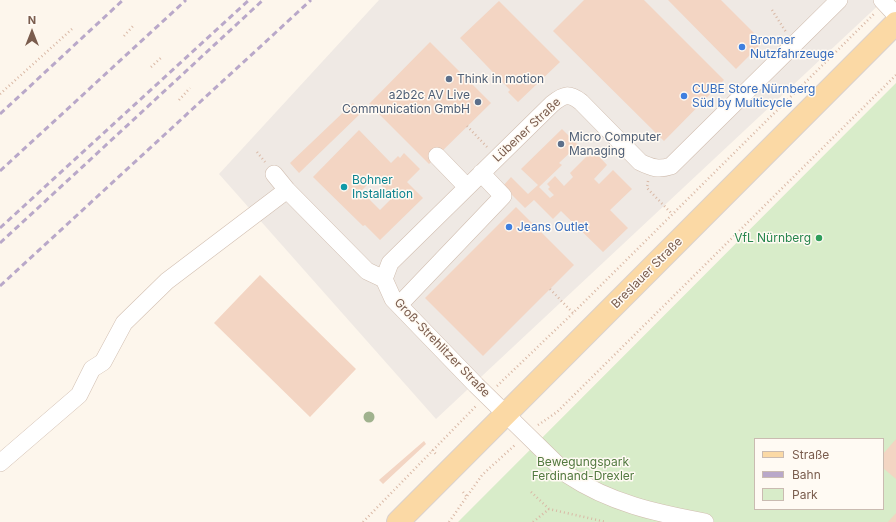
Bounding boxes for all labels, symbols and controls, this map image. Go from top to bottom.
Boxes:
north arrow [12,12,52,52]
text: N [28,13,36,27]
place label: Bronner Nutzfahrzeuge [750,33,834,61]
marker: Bronner Nutzfahrzeuge [737,42,747,52]
place label: Think in motion [457,72,544,86]
marker: Think in motion [444,74,454,84]
place label: CUBE Store Nürnberg Süd by Multicycle [692,82,815,110]
place label: a2b2c AV Live Communication GmbH [342,88,470,116]
marker: CUBE Store Nürnberg Süd by Multicycle [679,91,689,101]
street label: Lübener Straße [490,95,564,165]
marker: a2b2c AV Live Communication GmbH [473,97,483,107]
place label: Micro Computer Managing [569,130,661,158]
marker: Micro Computer Managing [556,139,566,149]
place label: Bohner Installation [352,173,413,201]
marker: Bohner Installation [339,182,349,192]
place label: Jeans Outlet [517,220,589,234]
marker: Jeans Outlet [504,222,514,232]
place label: VfL Nürnberg [734,231,811,245]
marker: VfL Nürnberg [814,233,824,243]
street label: Breslauer Straße [609,235,685,311]
street label: Groß-Strehlitzer Straße [391,296,493,400]
legend [754,438,884,510]
text: Straße [792,447,829,462]
park label: Bewegungspark Ferdinand-Drexler [532,455,634,483]
text: Bahn [792,467,821,482]
text: Park [792,487,818,502]

